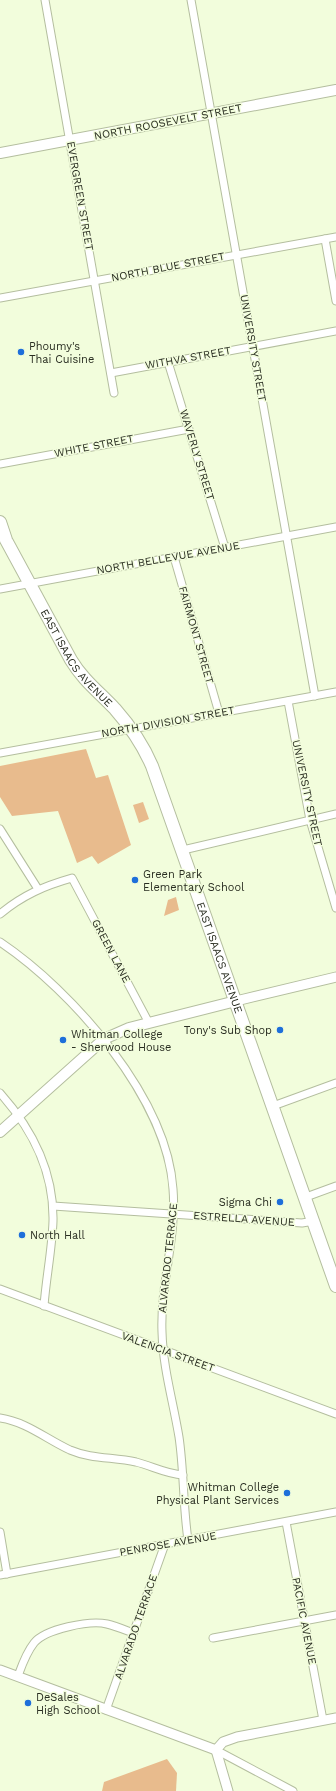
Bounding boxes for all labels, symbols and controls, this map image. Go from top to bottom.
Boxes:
street label: NORTH ROOSEVELT STREET [93,101,243,143]
street label: EVERGREEN STREET [64,140,96,252]
street label: NORTH BLUE STREET [110,250,226,284]
street label: UNIVERSITY STREET [237,293,269,403]
place label: Phoumy's Thai Cuisine [29,340,94,366]
street label: WITHVA STREET [144,344,232,372]
marker: Phoumy's Thai Cuisine [16,347,26,357]
street label: WAVERLY STREET [177,408,217,502]
street label: WHITE STREET [53,432,135,460]
street label: NORTH BELLEVUE AVENUE [95,539,241,577]
street label: FAIRMONT STREET [176,585,216,686]
street label: EAST ISAACS AVENUE [38,607,115,709]
street label: NORTH DIVISION STREET [100,704,236,740]
street label: UNIVERSITY STREET [289,739,325,848]
place label: Green Park Elementary School [143,868,245,894]
marker: Green Park Elementary School [130,875,140,885]
street label: EAST ISAACS AVENUE [194,900,245,1015]
street label: GREEN LANE [89,917,133,985]
place label: Tony's Sub Shop [184,1024,272,1037]
marker: Tony's Sub Shop [275,1025,285,1035]
place label: Whitman College - Sherwood House [71,1028,171,1054]
marker: Whitman College - Sherwood House [58,1035,68,1045]
place label: Sigma Chi [219,1196,272,1209]
marker: Sigma Chi [275,1197,285,1207]
street label: ALVARADO TERRACE [156,1202,180,1314]
street label: ESTRELLA AVENUE [193,1209,295,1229]
place label: North Hall [30,1229,86,1242]
marker: North Hall [17,1230,27,1240]
street label: VALENCIA STREET [120,1329,217,1375]
place label: Whitman College Physical Plant Services [156,1481,279,1507]
marker: Whitman College Physical Plant Services [282,1488,292,1498]
street label: PENROSE AVENUE [118,1529,218,1559]
street label: ALVARADO TERRACE [112,1573,160,1681]
street label: PACIFIC AVENUE [289,1576,319,1666]
place label: DeSales High School [36,1691,101,1717]
marker: DeSales High School [23,1698,33,1708]

